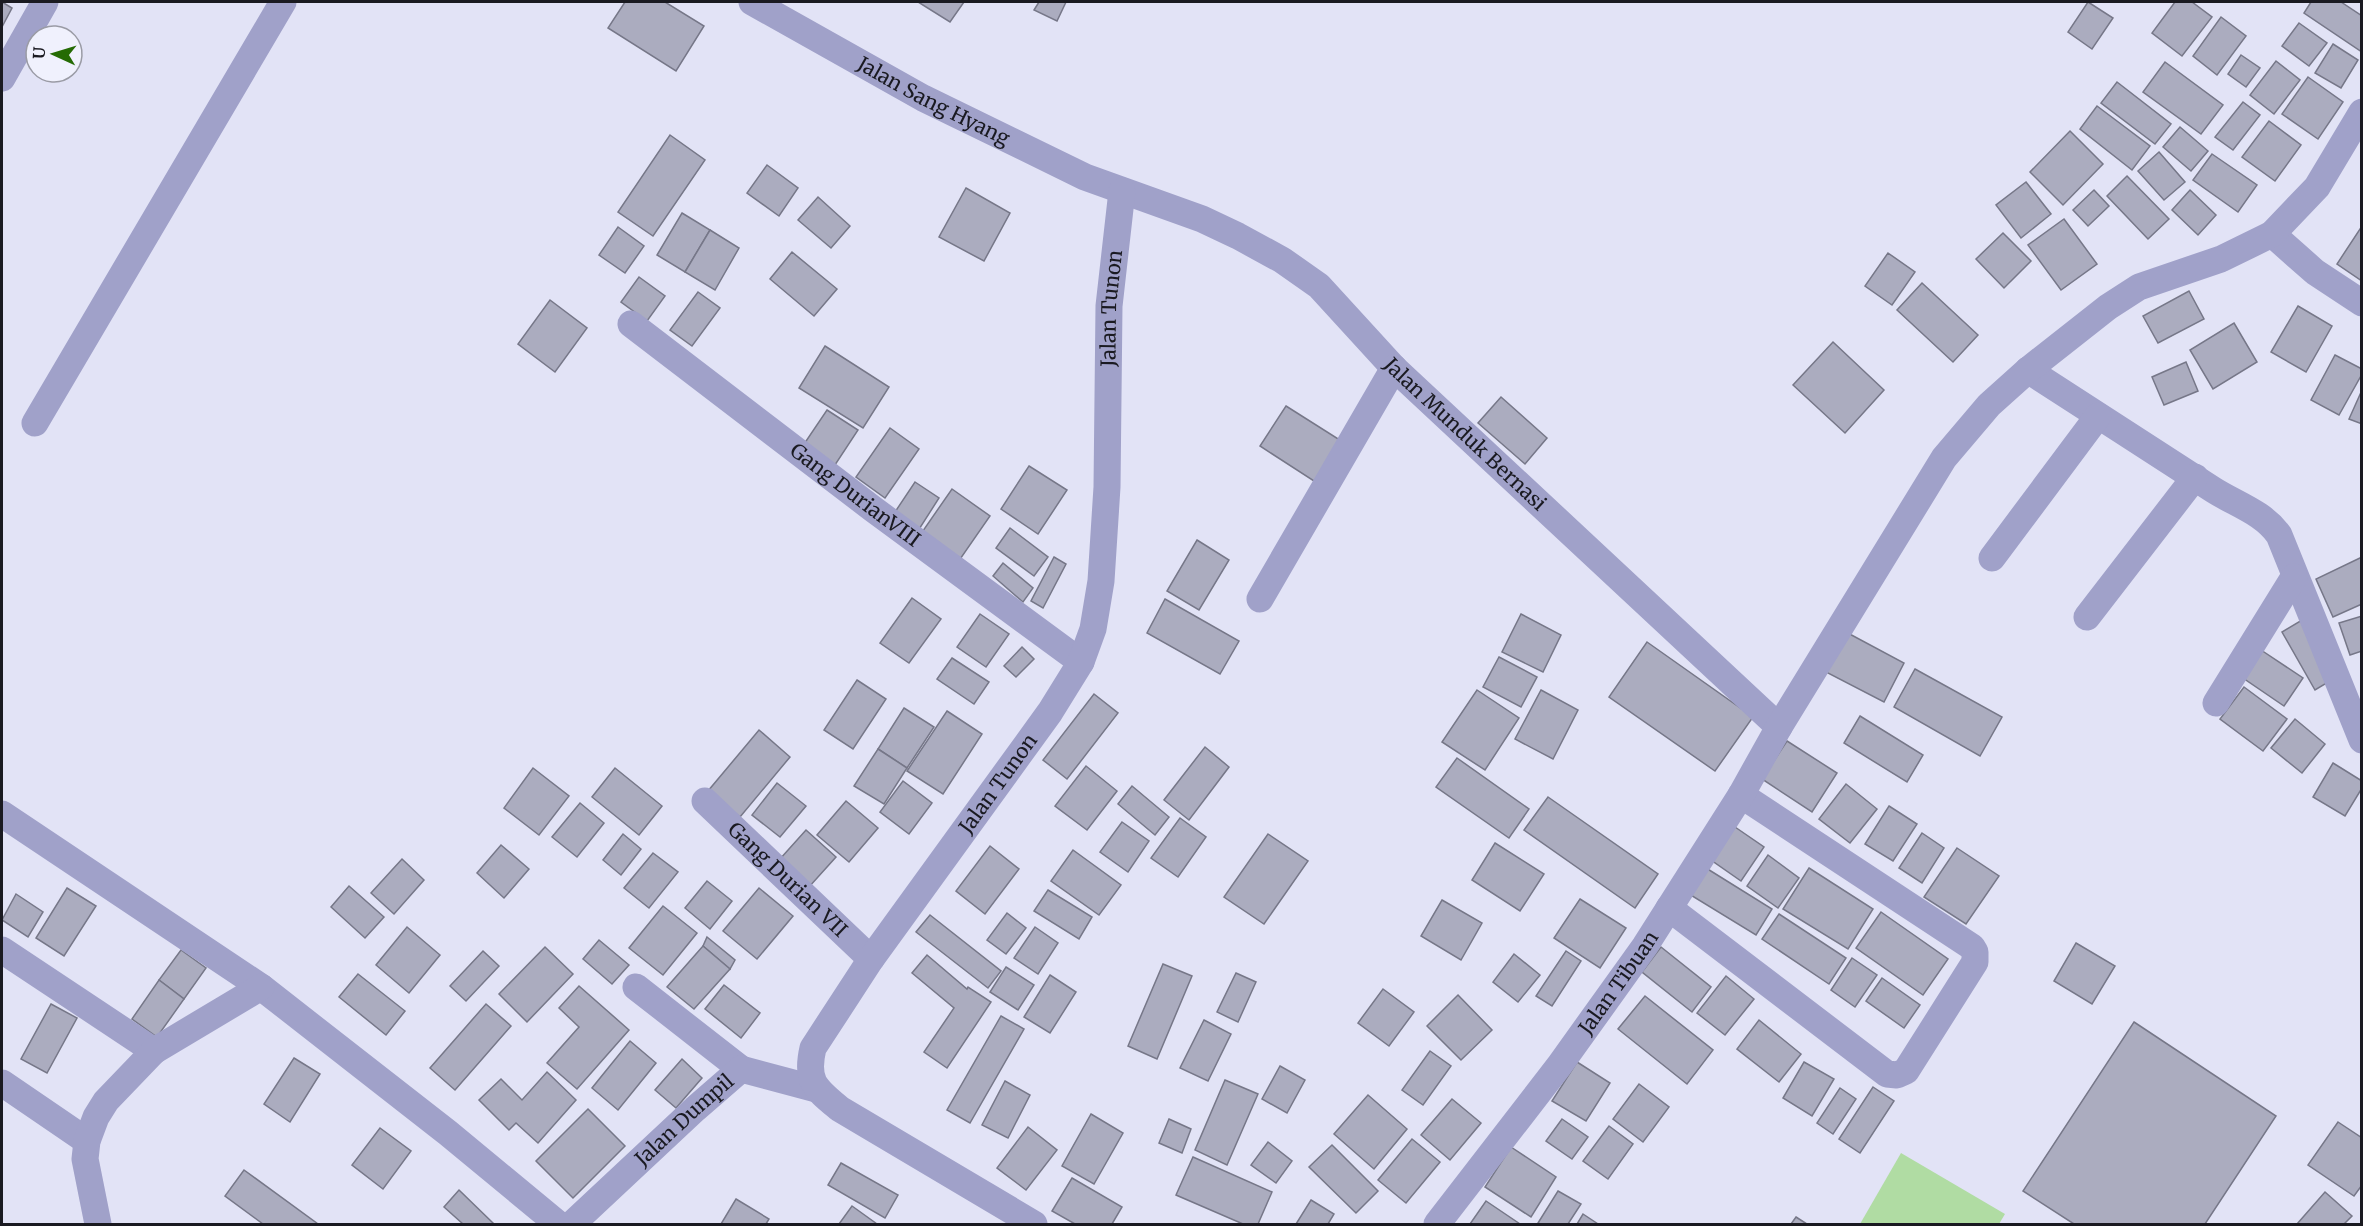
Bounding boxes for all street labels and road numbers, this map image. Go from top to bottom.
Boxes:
street label: Jalan Sang Hyang [852,50,1014,150]
street label: Jalan Tunon [1095,249,1127,368]
street label: Jalan Munduk Bernasi [1378,351,1552,516]
street label: Gang DurianVIII [785,437,926,552]
street label: Jalan Tunon [953,729,1042,839]
street label: Gang Durian VII [723,817,853,942]
street label: Jalan Tibuan [1572,926,1663,1040]
street label: Jalan Dumpil [629,1068,738,1172]

